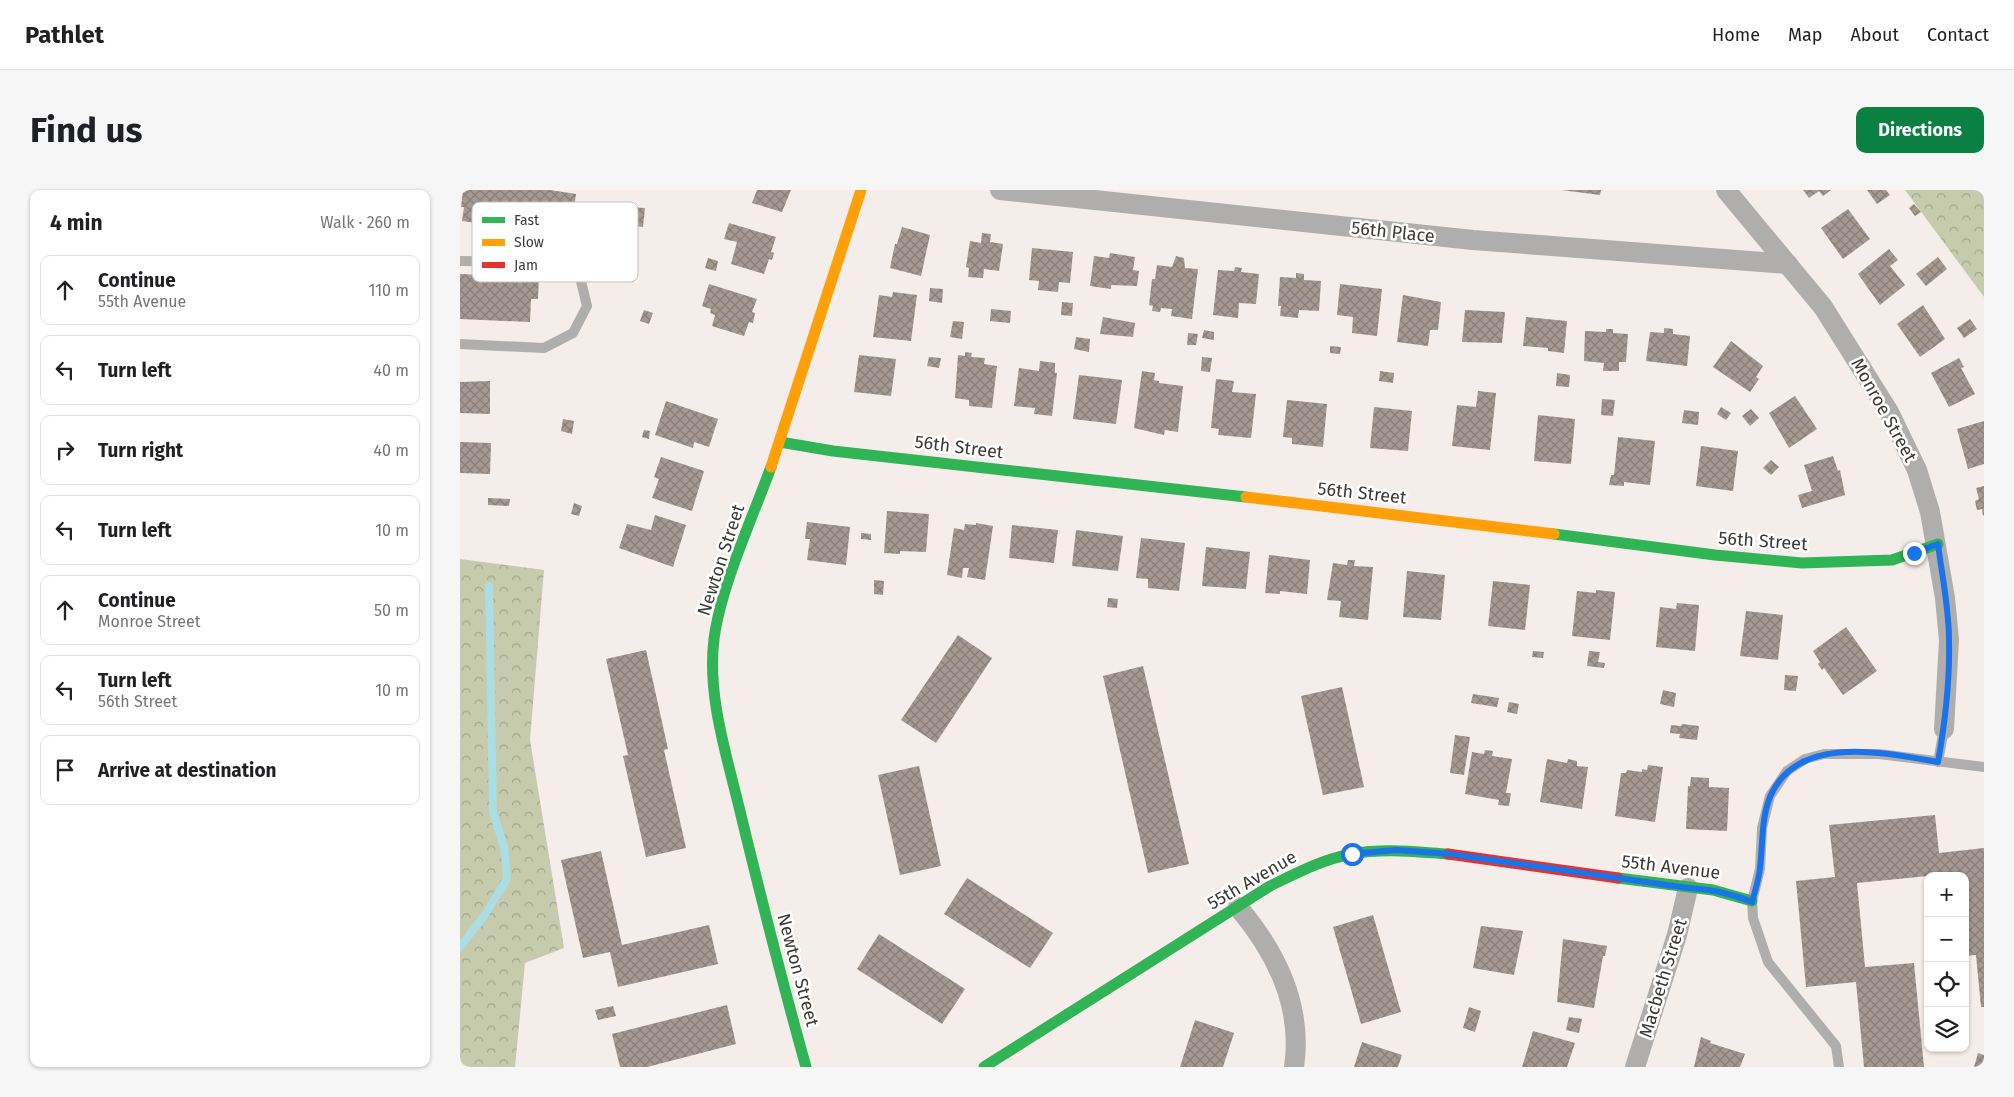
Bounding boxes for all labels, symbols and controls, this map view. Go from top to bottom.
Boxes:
text: Pathlet [25,21,104,49]
text: Home [1712,24,1760,46]
text: Map [1788,24,1822,46]
text: About [1850,24,1899,46]
text: Contact [1927,24,1989,46]
button: Directions [1856,107,1984,153]
text: Find us [30,109,142,151]
legend [472,202,638,282]
text: 4 min [50,210,103,236]
text: Fast [514,212,540,229]
text: Walk · 260 m [320,213,410,232]
street label: 56th Place [1350,217,1436,247]
text: Slow [514,234,544,251]
text: Jam [514,257,538,274]
text: Continue [98,269,176,292]
icon: ahead [51,276,79,304]
text: 110 m [368,281,409,300]
text: 55th Avenue [98,292,186,311]
street label: Monroe Street [1846,354,1922,466]
icon: left [51,356,79,384]
text: Turn left [98,359,172,382]
text: 40 m [374,361,409,380]
street label: 56th Street [913,431,1005,463]
icon: right [51,436,79,464]
text: Turn right [98,439,183,462]
text: 40 m [374,441,409,460]
street label: 56th Street [1316,477,1408,509]
street label: Newton Street [693,501,750,619]
icon: left [51,516,79,544]
text: Turn left [98,519,172,542]
text: 10 m [375,521,409,540]
street label: 56th Street [1718,527,1809,555]
route end [1903,542,1926,565]
text: Continue [98,589,176,612]
icon: ahead [51,596,79,624]
text: 50 m [374,601,409,620]
text: Monroe Street [98,612,201,631]
text: Turn left [98,669,172,692]
icon: left [51,676,79,704]
text: 10 m [375,681,409,700]
text: 56th Street [98,692,177,711]
icon: arrive [51,756,79,784]
text: Arrive at destination [98,759,277,782]
route start [1341,843,1364,866]
street label: 55th Avenue [1203,846,1301,914]
street label: 55th Avenue [1620,850,1722,884]
map controls [1924,872,1969,1052]
button: + [1924,872,1969,917]
street label: Newton Street [772,911,824,1029]
street label: Macbeth Street [1634,915,1692,1040]
button: − [1924,917,1969,962]
button: locate [1924,962,1969,1007]
button: layers [1924,1007,1969,1052]

